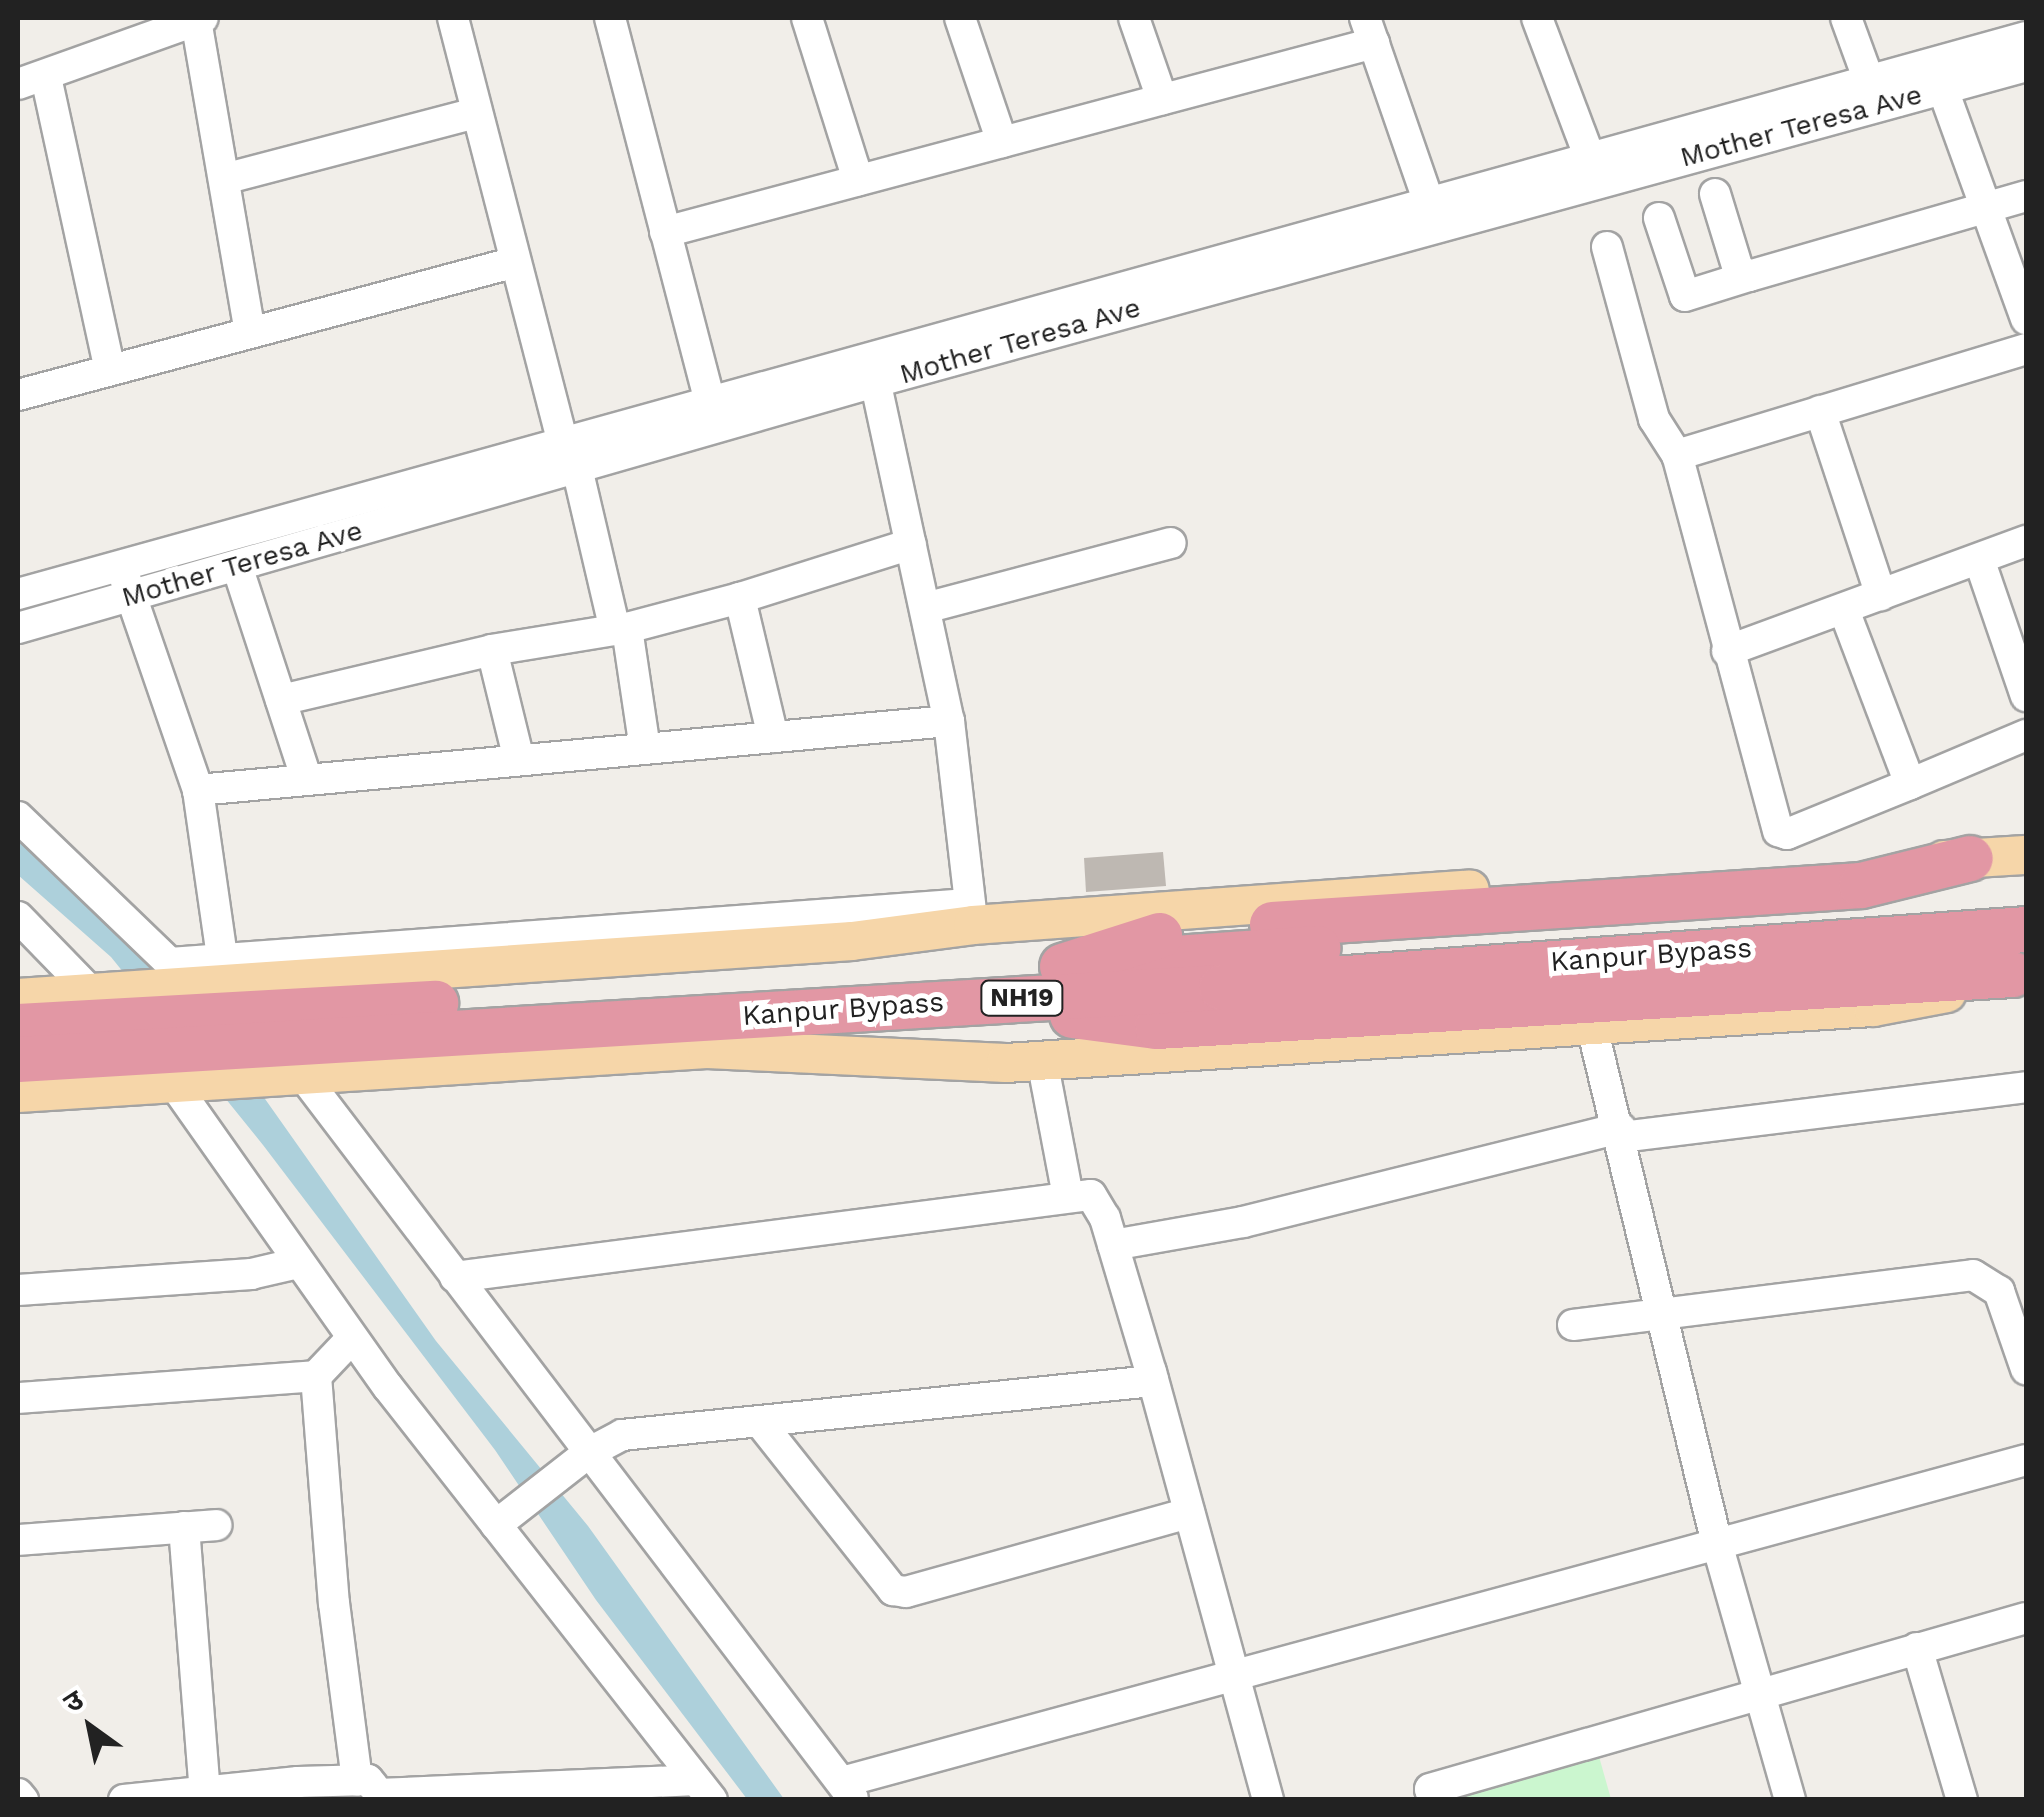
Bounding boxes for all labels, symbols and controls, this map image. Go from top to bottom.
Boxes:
street label: Mother Teresa Ave [1675,77,1927,175]
street label: Mother Teresa Ave [894,290,1146,392]
street label: Mother Teresa Ave [116,513,368,615]
street label: Kanpur Bypass [1549,931,1753,979]
road number: NH19 [980,978,1064,1018]
street label: Kanpur Bypass [741,985,945,1033]
north arrow [40,1677,140,1777]
text: उ [58,1683,89,1720]

